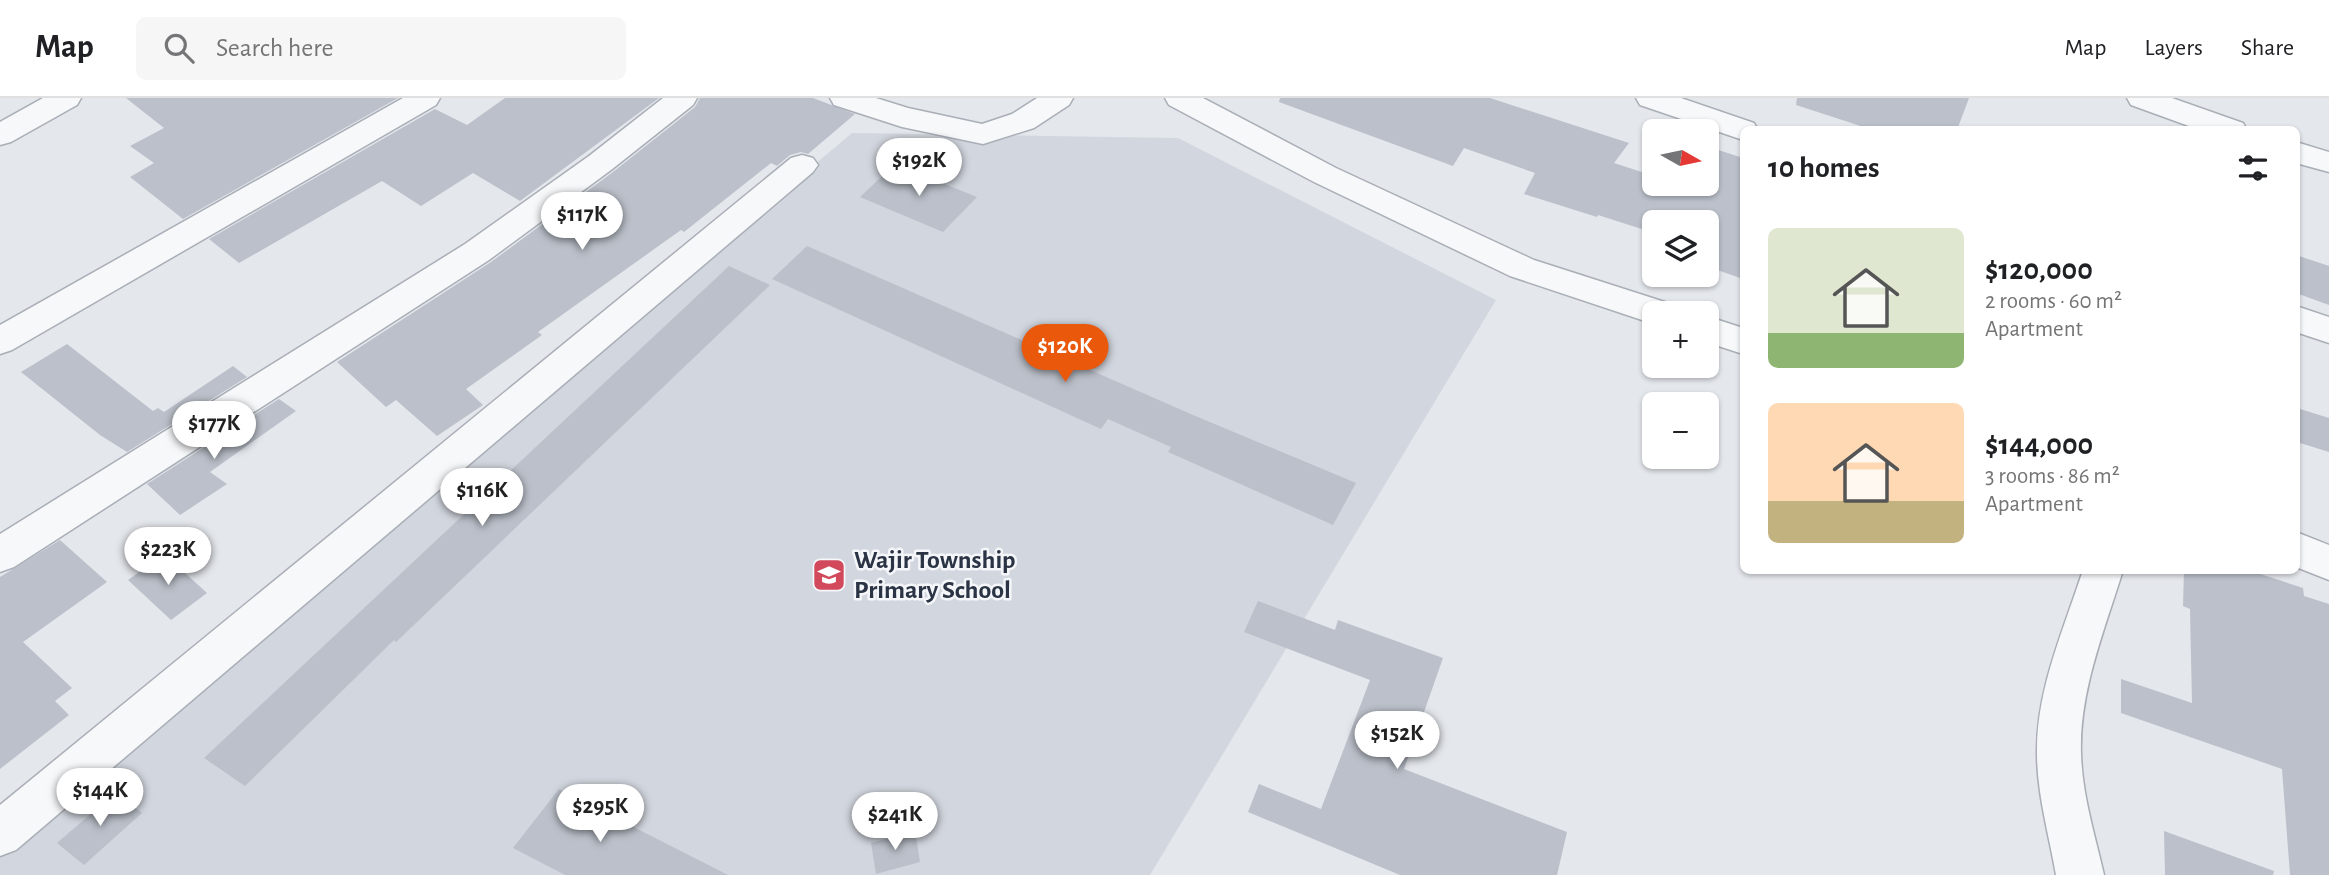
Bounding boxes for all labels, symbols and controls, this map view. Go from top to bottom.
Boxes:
search box [136,17,626,80]
icon: search [160,29,198,67]
text: Map [35,31,94,64]
text: Search here [216,35,334,61]
text: Map [2064,36,2106,60]
text: Layers [2144,36,2203,60]
text: Share [2241,36,2294,60]
north arrow [1642,119,1718,196]
map controls [1642,119,1719,469]
pin: $192K [870,139,968,198]
text: $192K [892,149,946,172]
icon: filters [2234,149,2272,187]
text: 10 homes [1768,153,1879,183]
pin: $117K [533,192,631,252]
text: $117K [557,203,607,226]
button: layers [1642,210,1719,287]
text: $120,000 [1985,255,2093,285]
icon: home [1824,256,1908,340]
text: 2 rooms · 60 m² [1985,290,2122,313]
button: + [1642,301,1719,378]
text: Apartment [1985,318,2083,341]
pin: $120K [1016,324,1114,384]
text: $120K [1038,335,1092,358]
button: − [1642,392,1719,469]
pin: $177K [165,402,263,461]
text: $177K [188,412,240,435]
text: $144,000 [1985,430,2093,460]
icon: home [1824,431,1908,515]
text: 3 rooms · 86 m² [1985,465,2120,488]
pin: $116K [433,468,531,528]
text: $116K [456,479,508,502]
text: Apartment [1985,493,2083,516]
pin: $223K [119,528,217,587]
text: $223K [140,538,196,561]
place label: Wajir Township Primary School [854,547,1016,603]
school or university icon: Wajir Township Primary School [810,556,848,594]
pin: $152K [1348,712,1446,771]
text: $152K [1371,722,1423,745]
pin: $144K [51,768,149,828]
text: $144K [72,779,128,802]
pin: $295K [551,784,649,844]
pin: $241K [846,792,944,852]
text: $295K [572,795,628,818]
text: $241K [868,803,922,826]

